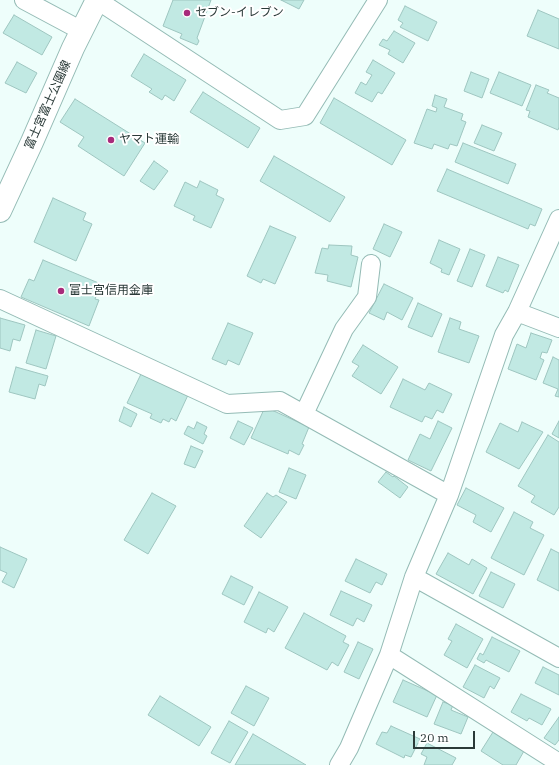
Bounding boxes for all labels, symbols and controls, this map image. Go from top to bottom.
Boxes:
place label: セブン-イレブン [195,6,284,20]
marker: セブン-イレブン [182,8,192,18]
street label: 富士宮富士公園線 [22,58,74,152]
place label: ヤマト運輸 [119,133,179,147]
marker: ヤマト運輸 [106,135,116,145]
place label: 富士宮信用金庫 [69,284,153,298]
marker: 富士宮信用金庫 [56,286,66,296]
scale bar [415,723,477,749]
text: 20 m [420,730,449,745]

